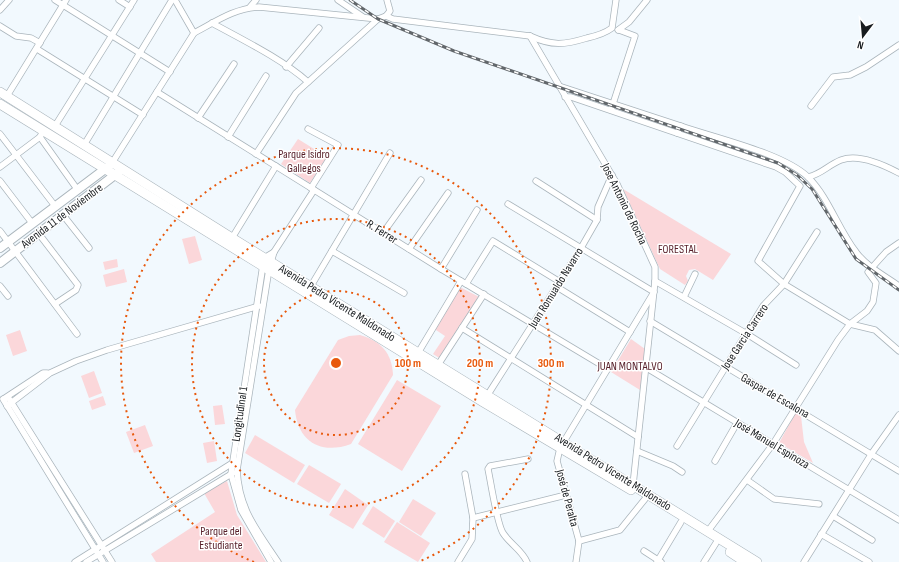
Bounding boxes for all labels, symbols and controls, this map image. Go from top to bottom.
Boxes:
north arrow [843,16,883,56]
text: N [856,38,865,52]
park label: Parque Isidro Gallegos [278,147,330,176]
street label: Jose Antonio de Rocha [597,160,650,247]
street label: Avenida 11 de Noviembre [17,180,106,252]
street label: R. Ferrer [364,217,401,248]
park label: FORESTAL [658,242,699,257]
street label: Juan Romualdo Navarro [525,245,587,332]
street label: Avenida Pedro Vicente Maldonado [275,260,398,345]
street label: Jose Garcia Carrero [718,301,772,374]
centre of rings [329,356,343,370]
text: 100 m [395,356,421,371]
text: 200 m [467,356,493,371]
text: 300 m [538,356,564,371]
park label: JUAN MONTALVO [596,359,663,374]
street label: Gaspar de Escalona [738,370,812,422]
street label: Longitudinal 1 [229,385,251,443]
street label: José Manuel Espinoza [731,415,813,472]
street label: Avenida Pedro Vicente Maldonado [551,429,674,514]
street label: José de Peralta [552,467,582,529]
park label: Parque del Estudiante [199,524,243,553]

